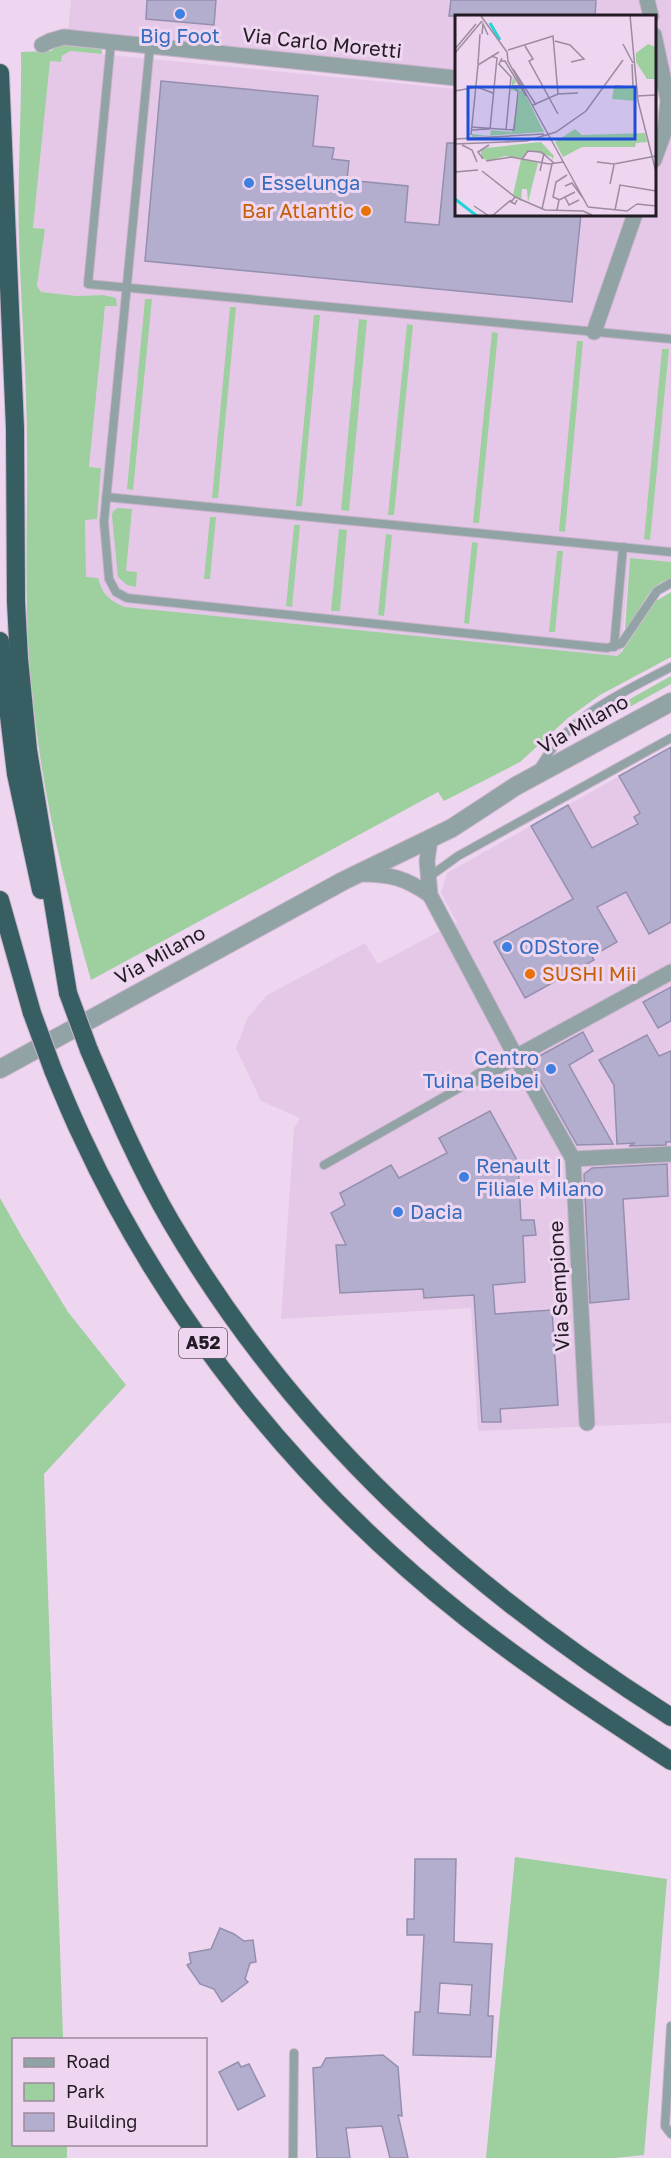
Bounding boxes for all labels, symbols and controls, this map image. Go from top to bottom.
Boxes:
marker: Big Foot [173,7,187,21]
inset map [455,15,656,216]
street label: Via Carlo Moretti [241,22,403,62]
place label: Big Foot [140,23,220,47]
place label: Esselunga [261,170,360,194]
marker: Esselunga [242,176,256,190]
place label: Bar Atlantic [242,198,354,222]
marker: Bar Atlantic [359,204,373,218]
street label: Via Milano [533,688,632,758]
street label: Via Milano [110,919,209,989]
place label: ODStore [519,934,599,958]
marker: ODStore [500,940,514,954]
place label: SUSHI Mii [542,961,637,985]
marker: SUSHI Mii [523,967,537,981]
place label: Centro Tuina Beibei [423,1045,539,1092]
marker: Centro Tuina Beibei [544,1062,558,1076]
place label: Renault | Filiale Milano [476,1153,604,1200]
marker: Renault | Filiale Milano [457,1170,471,1184]
place label: Dacia [410,1199,463,1223]
marker: Dacia [391,1205,405,1219]
street label: Via Sempione [543,1220,573,1352]
road number: A52 [179,1328,227,1358]
legend [12,2038,207,2146]
text: Road [66,2050,110,2072]
text: Park [66,2080,105,2102]
text: Building [66,2110,137,2132]

